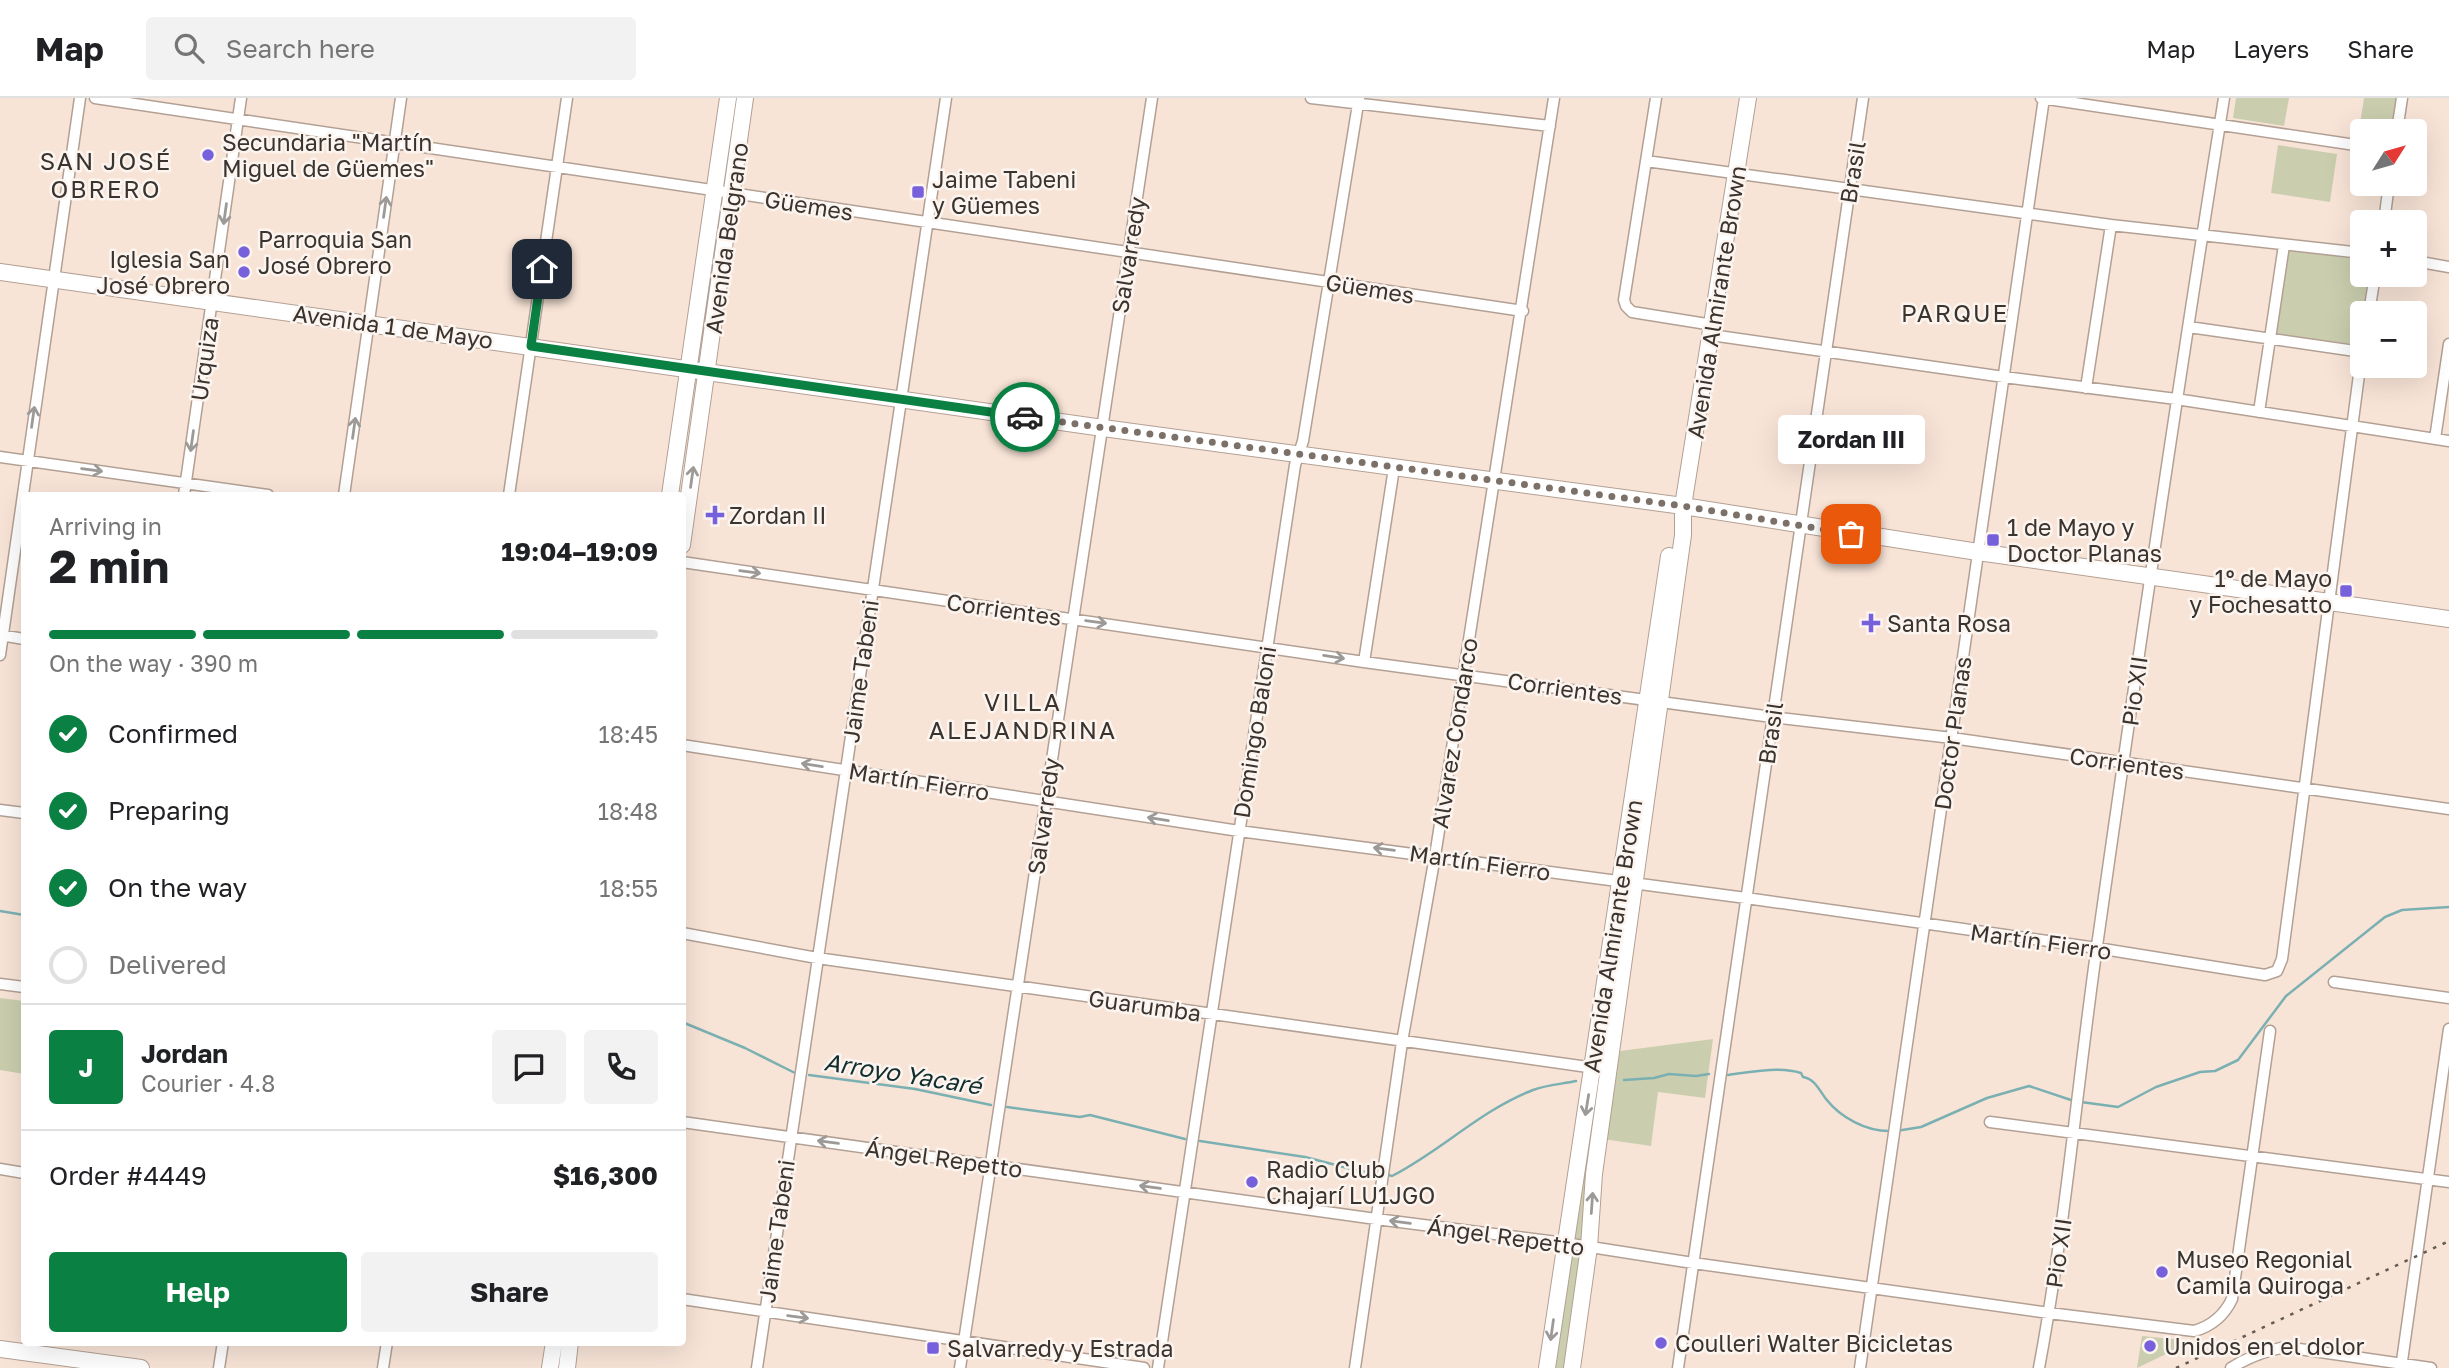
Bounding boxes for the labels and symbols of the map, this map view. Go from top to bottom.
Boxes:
north arrow [2350,119,2427,196]
place label: Secundaria "Martín Miguel de Güemes" [222,128,434,182]
street label: Brasil [1833,139,1871,205]
street label: Avenida Belgrano [699,141,753,335]
district label: SAN JOSÉ OBRERO [40,146,172,203]
marker: Secundaria "Martín Miguel de Güemes" [200,147,216,163]
street label: Avenida Almirante Brown [1681,163,1751,441]
place label: Jaime Tabeni y Güemes [932,165,1076,219]
street label: Güemes [763,184,855,226]
marker: Jaime Tabeni y Güemes [910,184,926,200]
street label: Salvarredy [1105,194,1151,315]
one-way arrow [379,196,392,219]
one-way arrow [218,202,231,225]
place label: Parroquia San José Obrero [258,225,412,279]
pin [512,239,572,299]
marker: Parroquia San José Obrero [236,244,252,260]
place label: Iglesia San José Obrero [96,245,230,299]
marker: Iglesia San José Obrero [236,264,252,280]
street label: Güemes [1324,267,1416,309]
street label: Avenida 1 de Mayo [291,298,495,354]
district label: PARQUE [1901,298,2009,327]
street label: Urquiza [184,315,224,403]
courier [990,382,1060,452]
one-way arrow [27,406,40,429]
callout: Zordan III [1778,415,1924,464]
one-way arrow [347,417,360,440]
one-way arrow [185,429,198,452]
one-way arrow [80,464,103,477]
one-way arrow [686,467,699,489]
place label: Zordan II [729,501,826,529]
pin [1821,504,1881,564]
marker: Zordan II [707,507,723,523]
place label: 1 de Mayo y Doctor Planas [2007,513,2162,567]
marker: 1 de Mayo y Doctor Planas [1985,532,2001,548]
place label: 1º de Mayo y Fochesatto [2189,564,2332,618]
one-way arrow [738,566,761,579]
marker: 1º de Mayo y Fochesatto [2338,583,2354,599]
street label: Corrientes [945,587,1063,631]
street label: Jaime Tabeni [836,598,884,744]
place label: Santa Rosa [1887,609,2011,637]
marker: Santa Rosa [1861,613,1881,633]
one-way arrow [1085,615,1107,628]
street label: Alvarez Condarco [1425,636,1483,830]
street label: Domingo Baloni [1227,644,1281,820]
one-way arrow [1322,651,1345,664]
street label: Doctor Planas [1927,654,1977,812]
street label: Pio XII [2115,654,2153,728]
street label: Corrientes [1506,666,1624,710]
district label: VILLA ALEJANDRINA [929,687,1117,744]
street label: Brasil [1752,700,1788,766]
street label: Corrientes [2068,741,2186,785]
street label: Martín Fierro [847,756,991,806]
street label: Salvarredy [1021,756,1065,876]
one-way arrow [802,758,824,771]
street label: Avenida Almirante Brown [1577,797,1647,1075]
one-way arrow [1147,812,1170,825]
street label: Martín Fierro [1408,838,1552,886]
one-way arrow [1373,843,1396,856]
street label: Martín Fierro [1969,917,2113,965]
street label: Guarumba [1087,983,1203,1027]
water label: Arroyo Yacaré [822,1046,986,1101]
one-way arrow [1580,1093,1593,1116]
street label: Ángel Repetto [864,1133,1024,1183]
one-way arrow [817,1135,840,1148]
place label: Radio Club Chajarí LU1JGO [1266,1155,1435,1209]
street label: Jaime Tabeni [752,1158,800,1304]
marker: Radio Club Chajarí LU1JGO [1244,1174,1260,1190]
one-way arrow [1139,1181,1162,1194]
one-way arrow [1586,1192,1599,1215]
street label: Ángel Repetto [1426,1211,1586,1261]
one-way arrow [1389,1215,1412,1228]
street label: Pio XII [2039,1216,2077,1290]
place label: Museo Regonial Camila Quiroga [2176,1245,2352,1299]
marker: Museo Regonial Camila Quiroga [2154,1264,2170,1280]
one-way arrow [787,1311,809,1324]
one-way arrow [1545,1318,1558,1341]
place label: Coulleri Walter Bicicletas [1675,1329,1953,1357]
place label: Unidos en el dolor [2164,1332,2365,1360]
place label: Salvarredy y Estrada [947,1334,1174,1362]
marker: Coulleri Walter Bicicletas [1653,1335,1669,1351]
marker: Unidos en el dolor [2142,1338,2158,1354]
marker: Salvarredy y Estrada [925,1340,941,1356]

